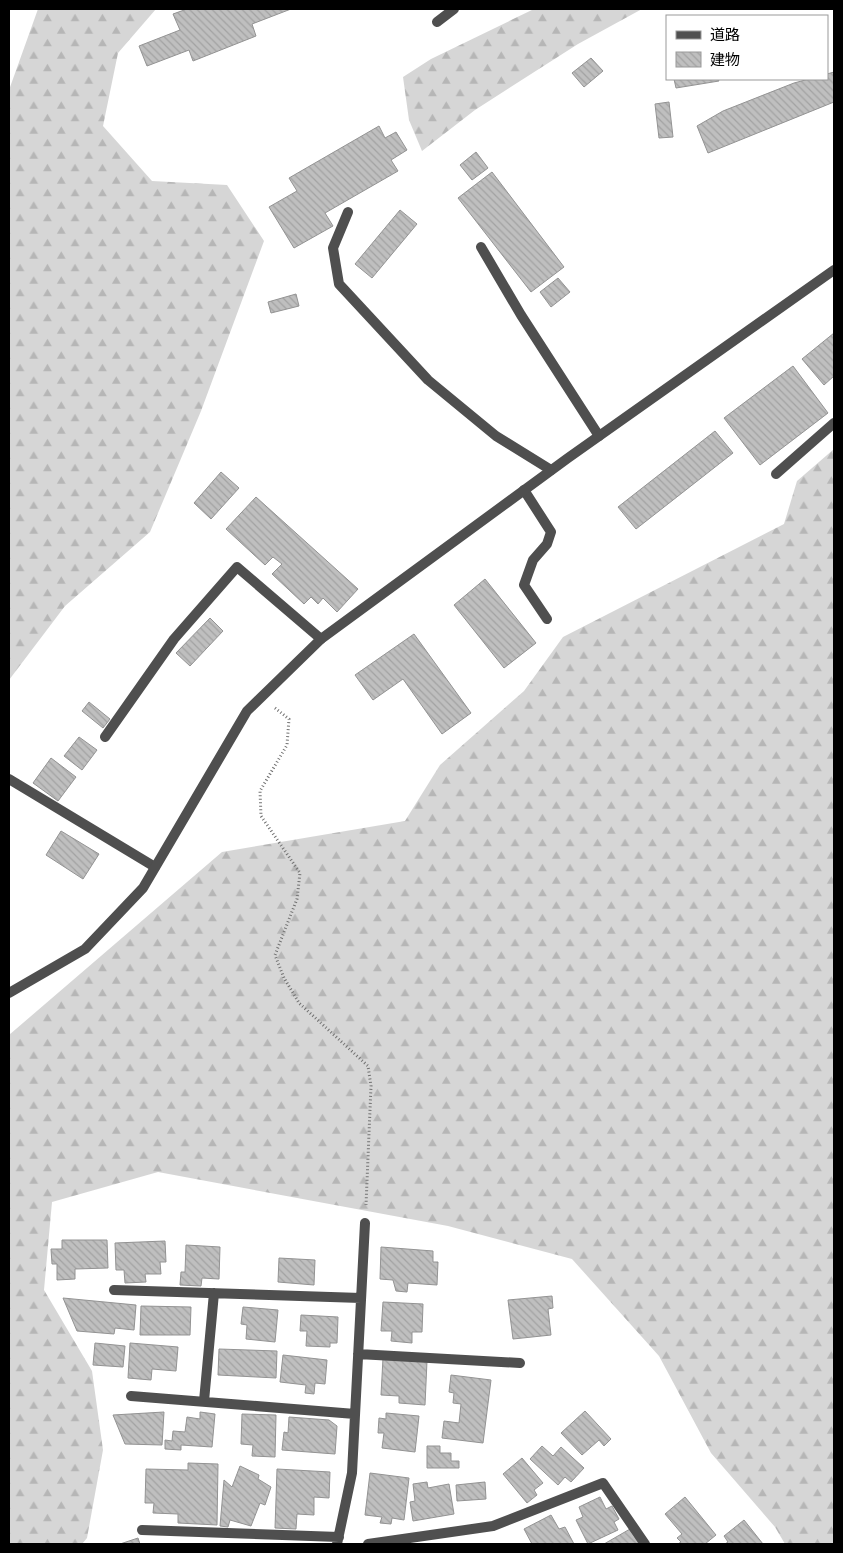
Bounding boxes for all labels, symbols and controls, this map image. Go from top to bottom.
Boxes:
legend [666,15,828,80]
text: 道路 [710,24,740,45]
text: 建物 [710,49,740,70]

